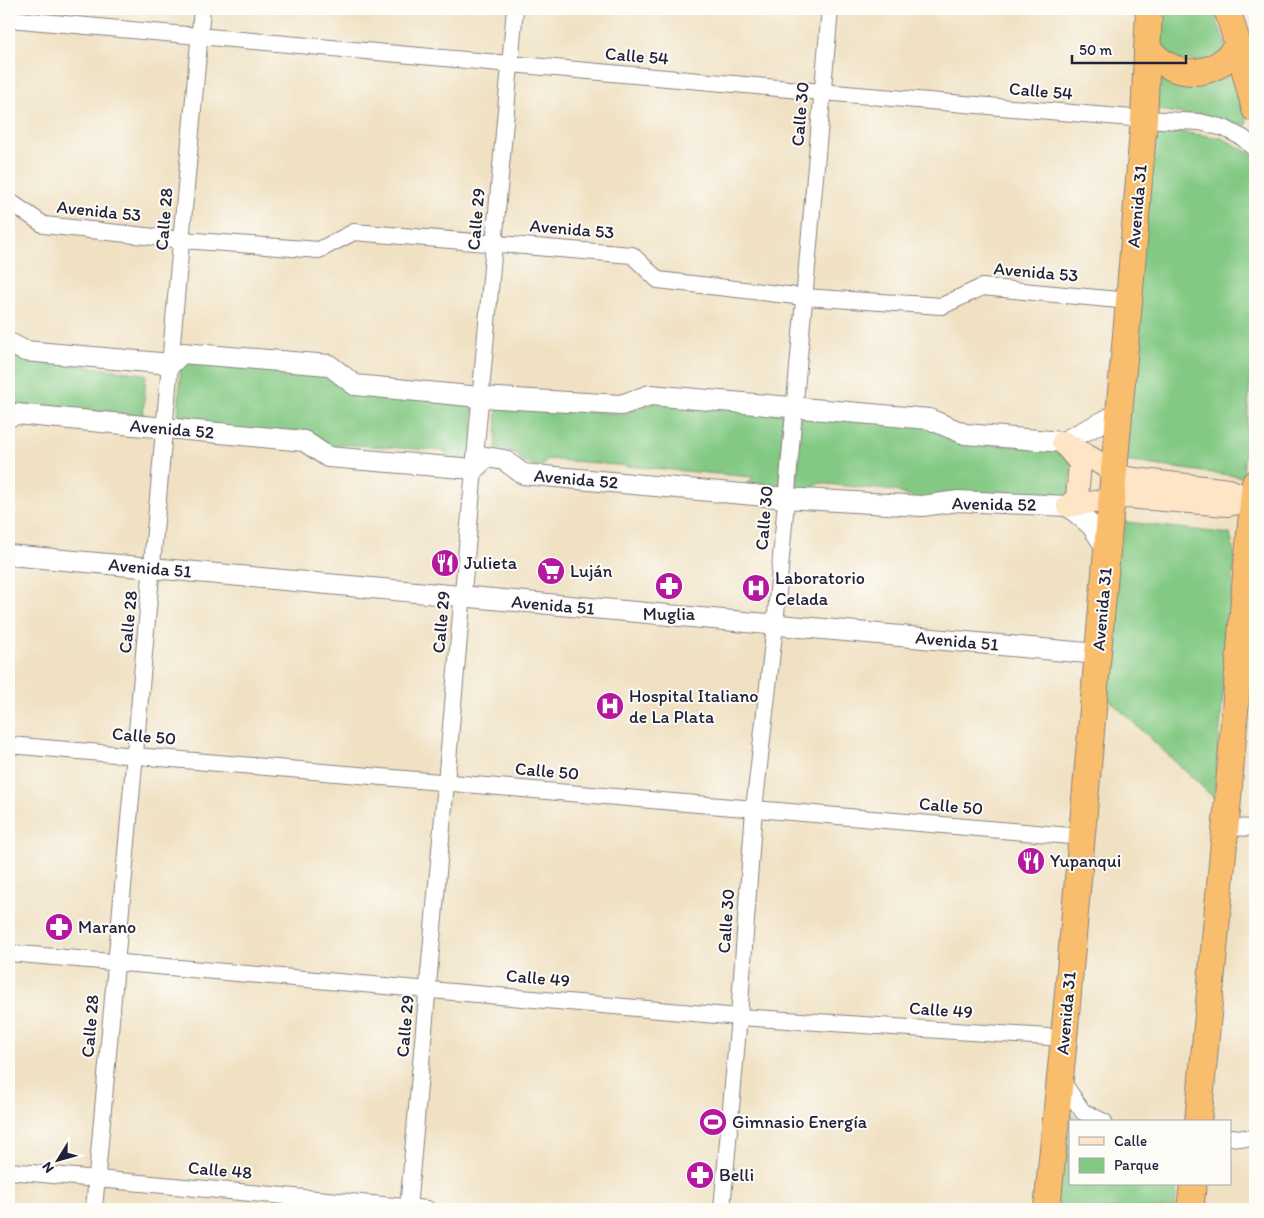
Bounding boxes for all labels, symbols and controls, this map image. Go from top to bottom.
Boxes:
scale bar [1072,32,1185,64]
text: 50 m [1079,41,1112,59]
street label: Calle 54 [604,42,670,70]
street label: Calle 54 [1008,77,1074,105]
street label: Calle 30 [786,81,814,147]
street label: Avenida 31 [1122,163,1152,249]
street label: Calle 28 [150,186,178,251]
street label: Calle 29 [462,187,490,251]
street label: Avenida 53 [56,196,143,226]
street label: Avenida 53 [529,214,615,244]
street label: Avenida 53 [993,257,1079,287]
street label: Avenida 52 [129,414,216,444]
street label: Avenida 52 [533,464,620,494]
street label: Calle 30 [750,485,778,551]
street label: Avenida 52 [952,492,1037,516]
restaurant icon: Julieta [430,548,460,578]
place label: Julieta [464,552,518,574]
street label: Avenida 51 [108,553,192,583]
supermarket icon: Luján [536,556,566,586]
place label: Luján [570,560,613,582]
street label: Avenida 31 [1087,566,1117,652]
place label: Laboratorio Celada [775,567,865,610]
pharmacy icon: Muglia [654,571,684,601]
hospital icon: Laboratorio Celada [741,573,771,603]
street label: Calle 28 [114,589,142,655]
street label: Calle 29 [427,590,455,654]
street label: Avenida 51 [511,590,595,620]
place label: Muglia [643,603,696,625]
street label: Avenida 51 [915,626,999,656]
place label: Hospital Italiano de La Plata [629,685,759,728]
hospital icon: Hospital Italiano de La Plata [595,691,625,721]
street label: Calle 50 [111,722,177,750]
street label: Calle 50 [514,757,580,785]
street label: Calle 50 [918,792,984,820]
restaurant icon: Yupanqui [1016,846,1046,876]
place label: Yupanqui [1050,850,1121,872]
street label: Calle 30 [713,888,739,954]
pharmacy icon: Marano [44,912,74,942]
place label: Marano [78,916,136,938]
street label: Calle 49 [505,964,571,992]
street label: Avenida 31 [1051,970,1081,1056]
street label: Calle 28 [76,993,104,1058]
street label: Calle 29 [391,994,419,1058]
street label: Calle 49 [908,997,974,1023]
sports icon: Gimnasio Energía [698,1107,728,1137]
place label: Gimnasio Energía [732,1111,868,1133]
legend [1069,1120,1232,1186]
text: Calle [1114,1132,1147,1150]
north arrow [32,1136,82,1186]
street label: Calle 48 [187,1156,253,1184]
text: Parque [1114,1156,1159,1174]
text: N [38,1159,58,1176]
pharmacy icon: Belli [685,1160,715,1190]
place label: Belli [719,1164,754,1186]

